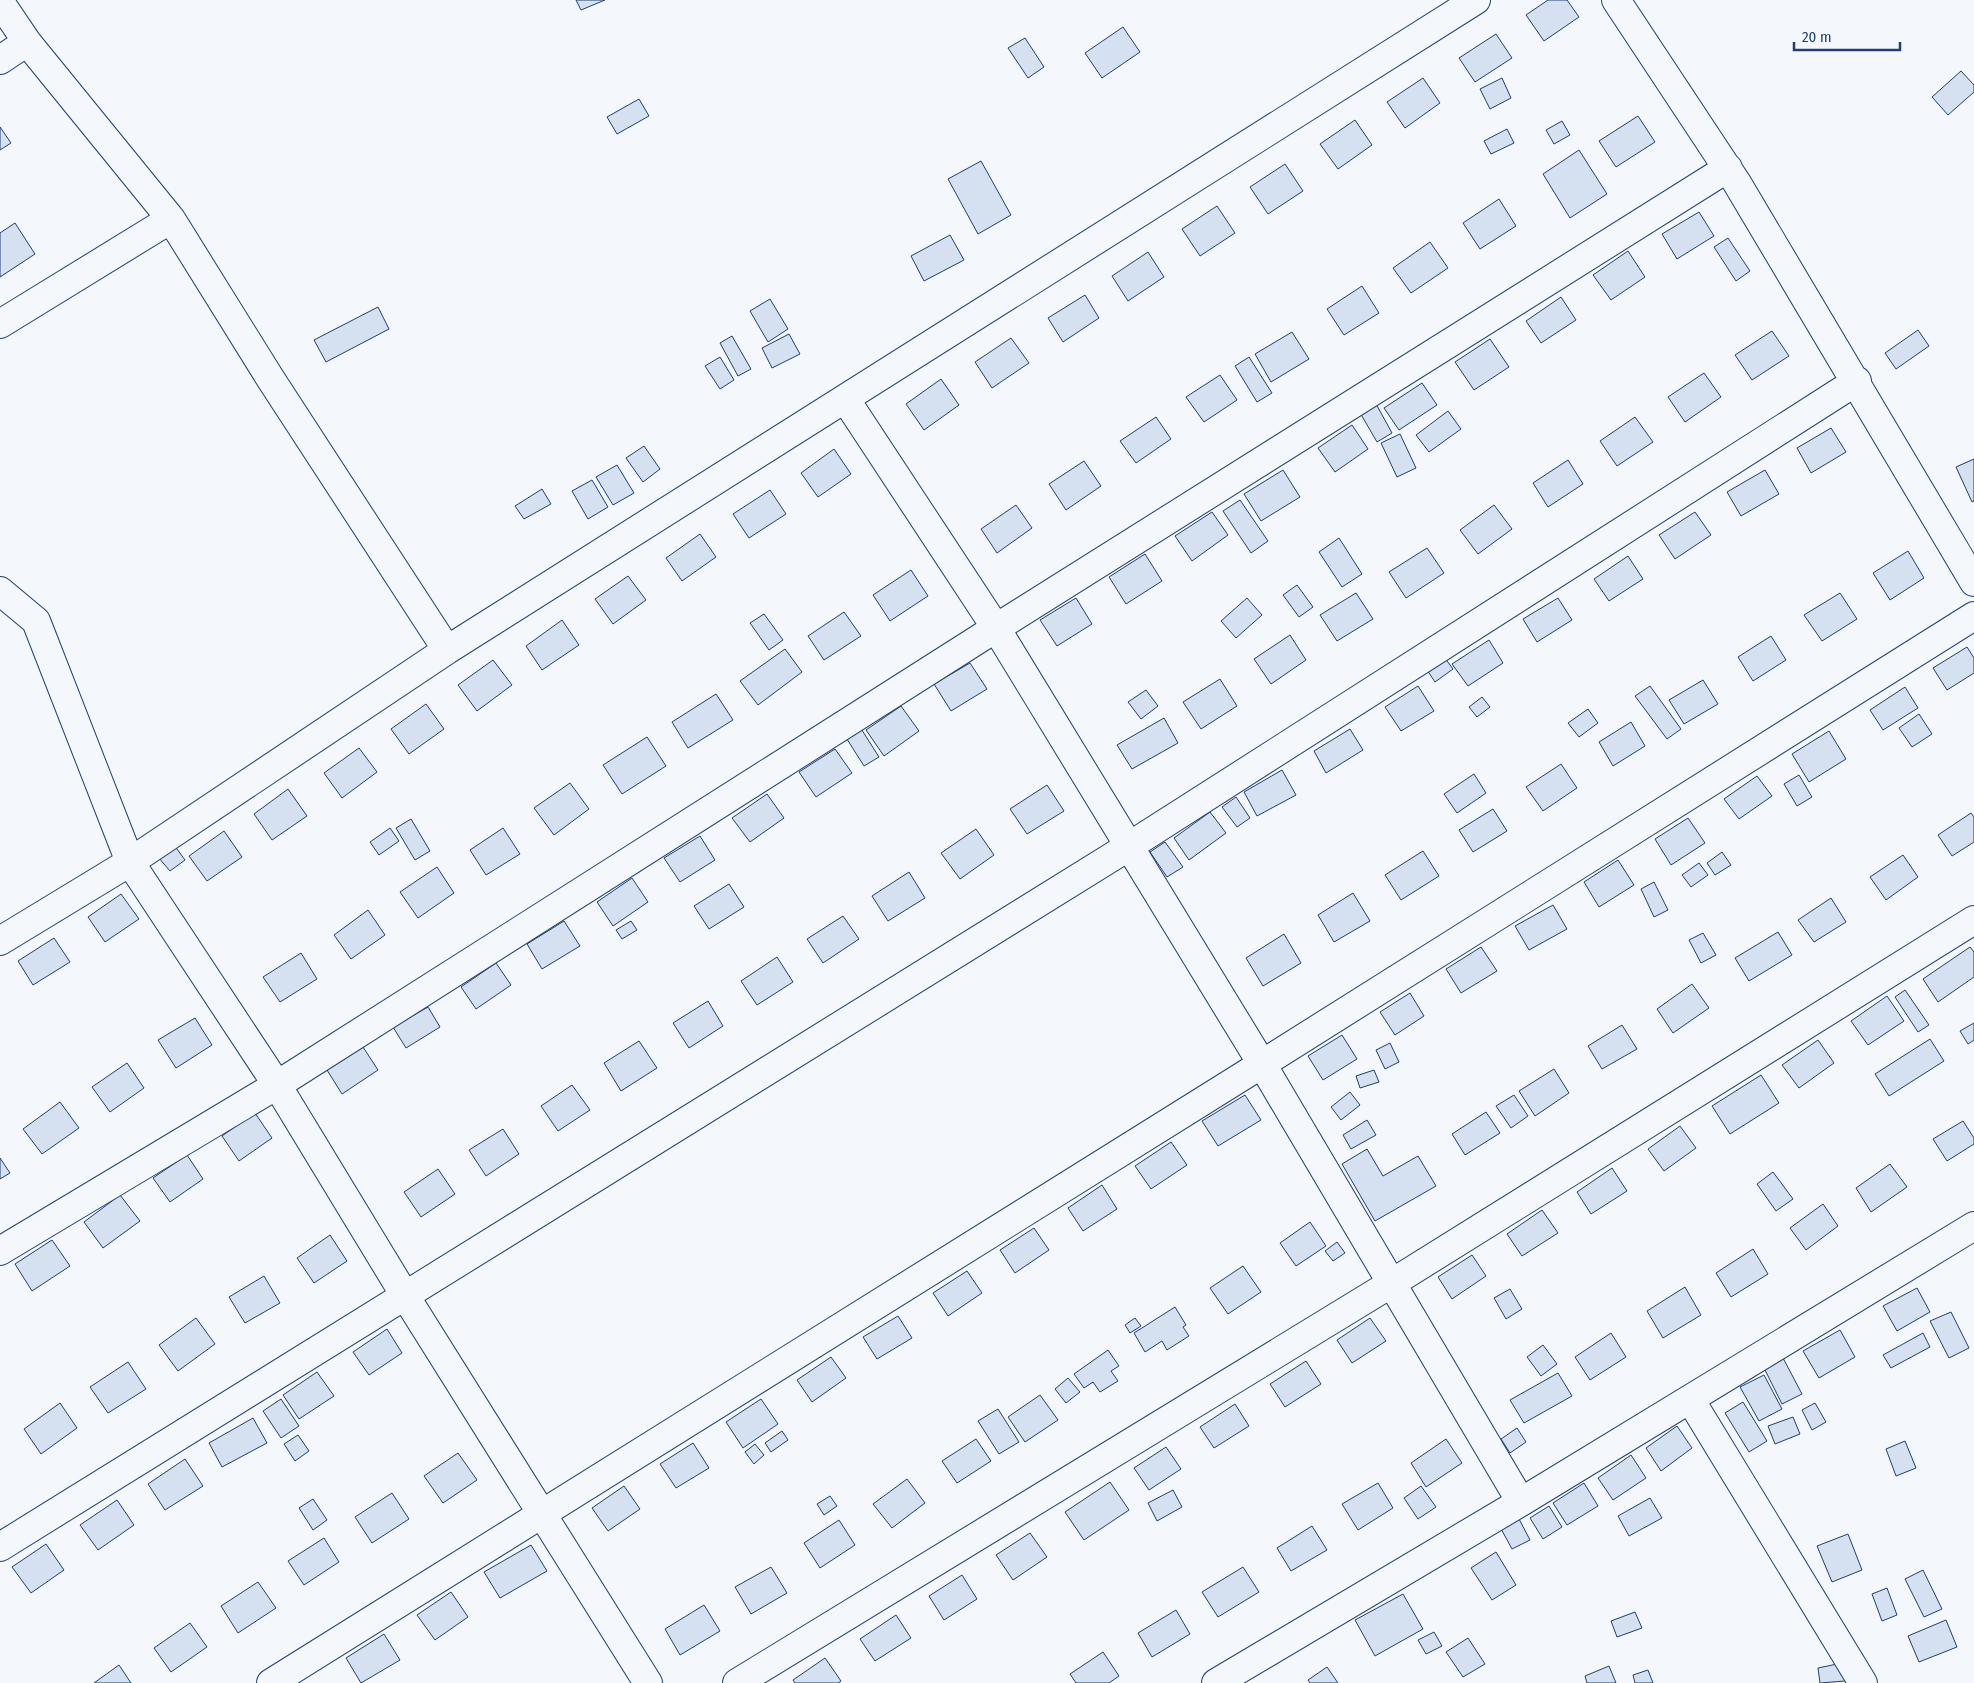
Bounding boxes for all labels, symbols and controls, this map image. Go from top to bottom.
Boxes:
scale bar [1794,20,1900,52]
text: 20 m [1802,28,1832,46]

